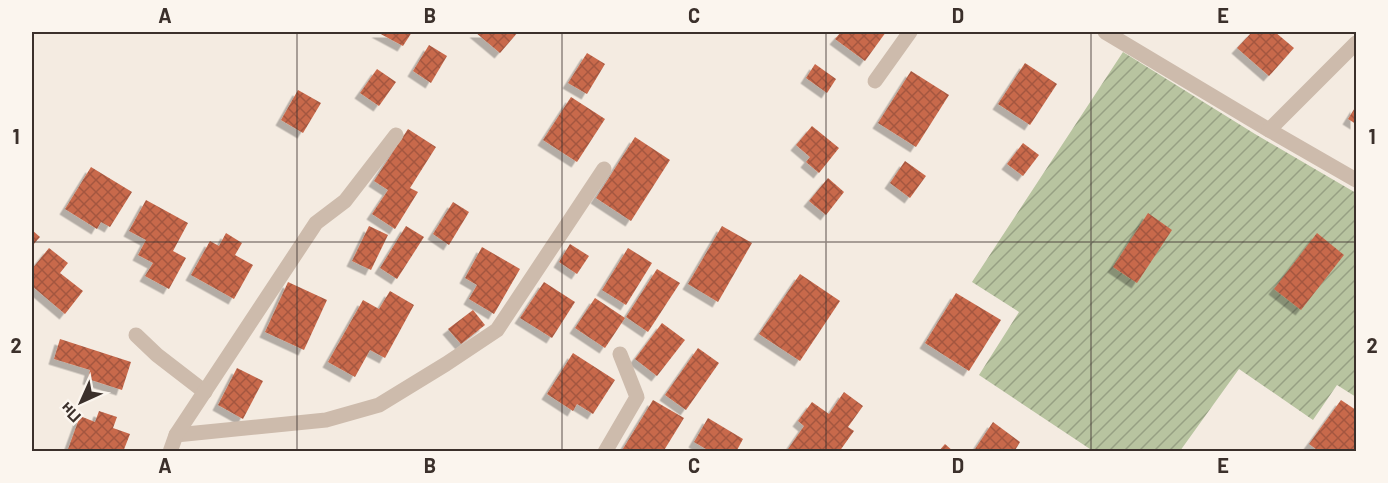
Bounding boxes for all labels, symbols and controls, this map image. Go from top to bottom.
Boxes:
text: A [158,3,172,27]
text: B [424,3,436,27]
text: C [688,3,700,27]
text: D [952,3,964,27]
text: E [1217,3,1229,27]
text: 1 [12,124,20,148]
text: 1 [1368,124,1376,148]
text: 2 [10,333,22,357]
text: 2 [1366,333,1378,357]
north arrow [51,372,111,432]
text: Пн [56,399,84,427]
text: A [158,453,172,477]
text: B [424,453,436,477]
text: C [688,453,700,477]
text: D [952,453,964,477]
text: E [1217,453,1229,477]

